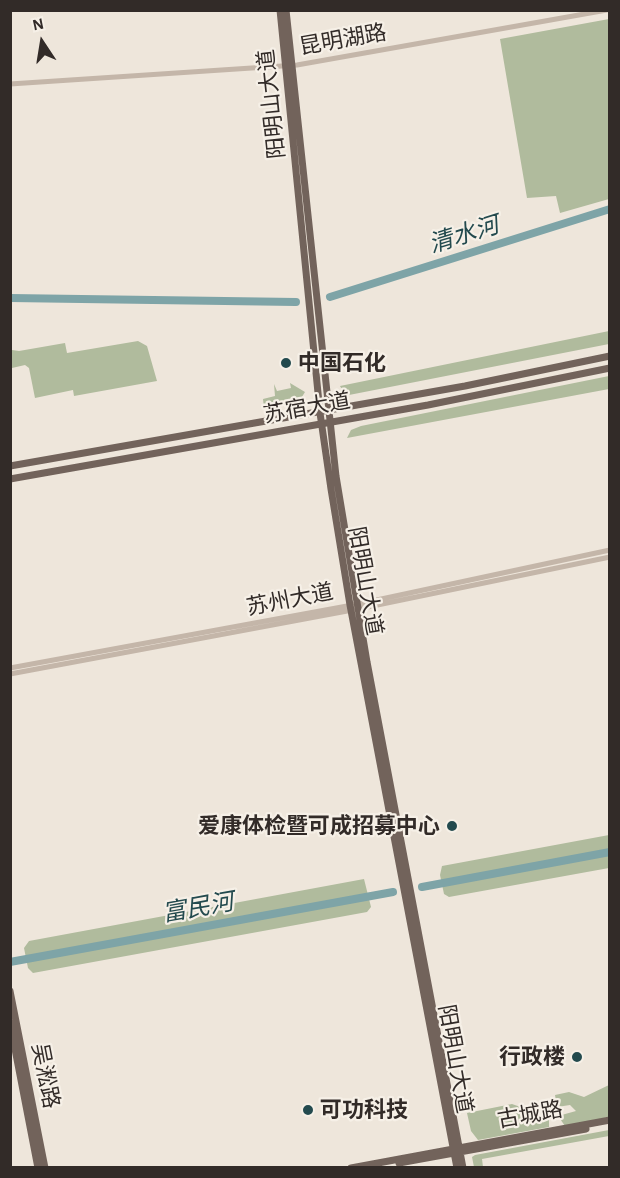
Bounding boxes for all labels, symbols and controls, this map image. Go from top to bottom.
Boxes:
north arrow [12,12,72,72]
text: N [31,15,45,33]
street label: 昆明湖路 [297,19,389,61]
street label: 阳明山大道 [253,48,291,160]
water label: 清水河 [425,211,503,259]
place label: 中国石化 [298,350,386,376]
marker: 中国石化 [279,356,293,370]
street label: 苏宿大道 [261,387,353,429]
street label: 阳明山大道 [342,525,388,637]
street label: 苏州大道 [244,579,336,621]
place label: 爱康体检暨可成招募中心 [198,813,440,839]
marker: 爱康体检暨可成招募中心 [445,819,459,833]
water label: 富民河 [160,888,236,928]
street label: 阳明山大道 [432,1003,478,1115]
street label: 吴淞路 [26,1041,64,1111]
place label: 行政楼 [499,1044,565,1070]
marker: 行政楼 [570,1050,584,1064]
street label: 古城路 [495,1096,565,1134]
place label: 可功科技 [320,1097,408,1123]
marker: 可功科技 [301,1103,315,1117]

